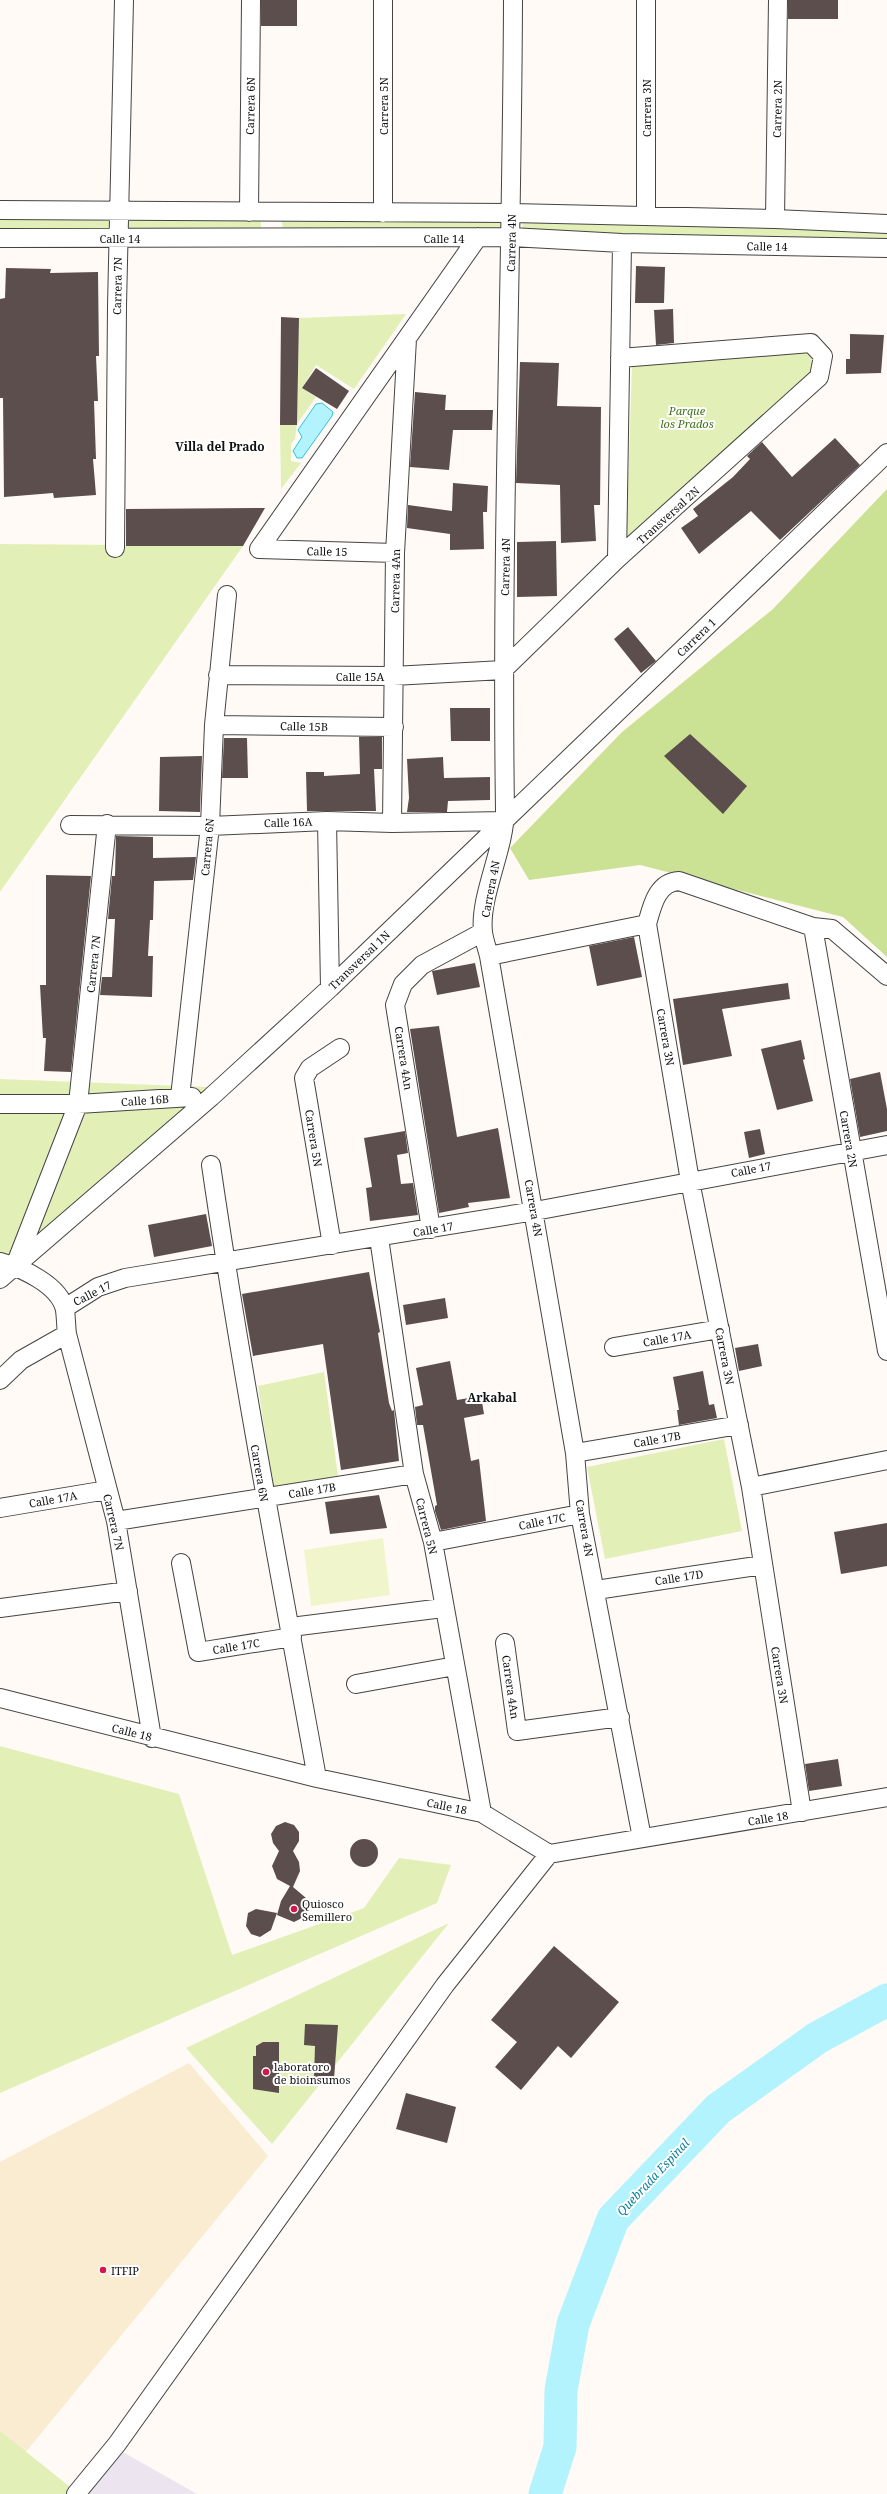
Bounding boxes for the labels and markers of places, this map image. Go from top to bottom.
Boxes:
place label: Quiosco Semillero [302,1896,352,1924]
marker: Quiosco Semillero [289,1904,299,1914]
place label: laboratoro de bioinsumos [274,2059,350,2087]
marker: laboratoro de bioinsumos [261,2067,271,2077]
place label: ITFIP [111,2263,139,2278]
marker: ITFIP [98,2265,108,2275]

